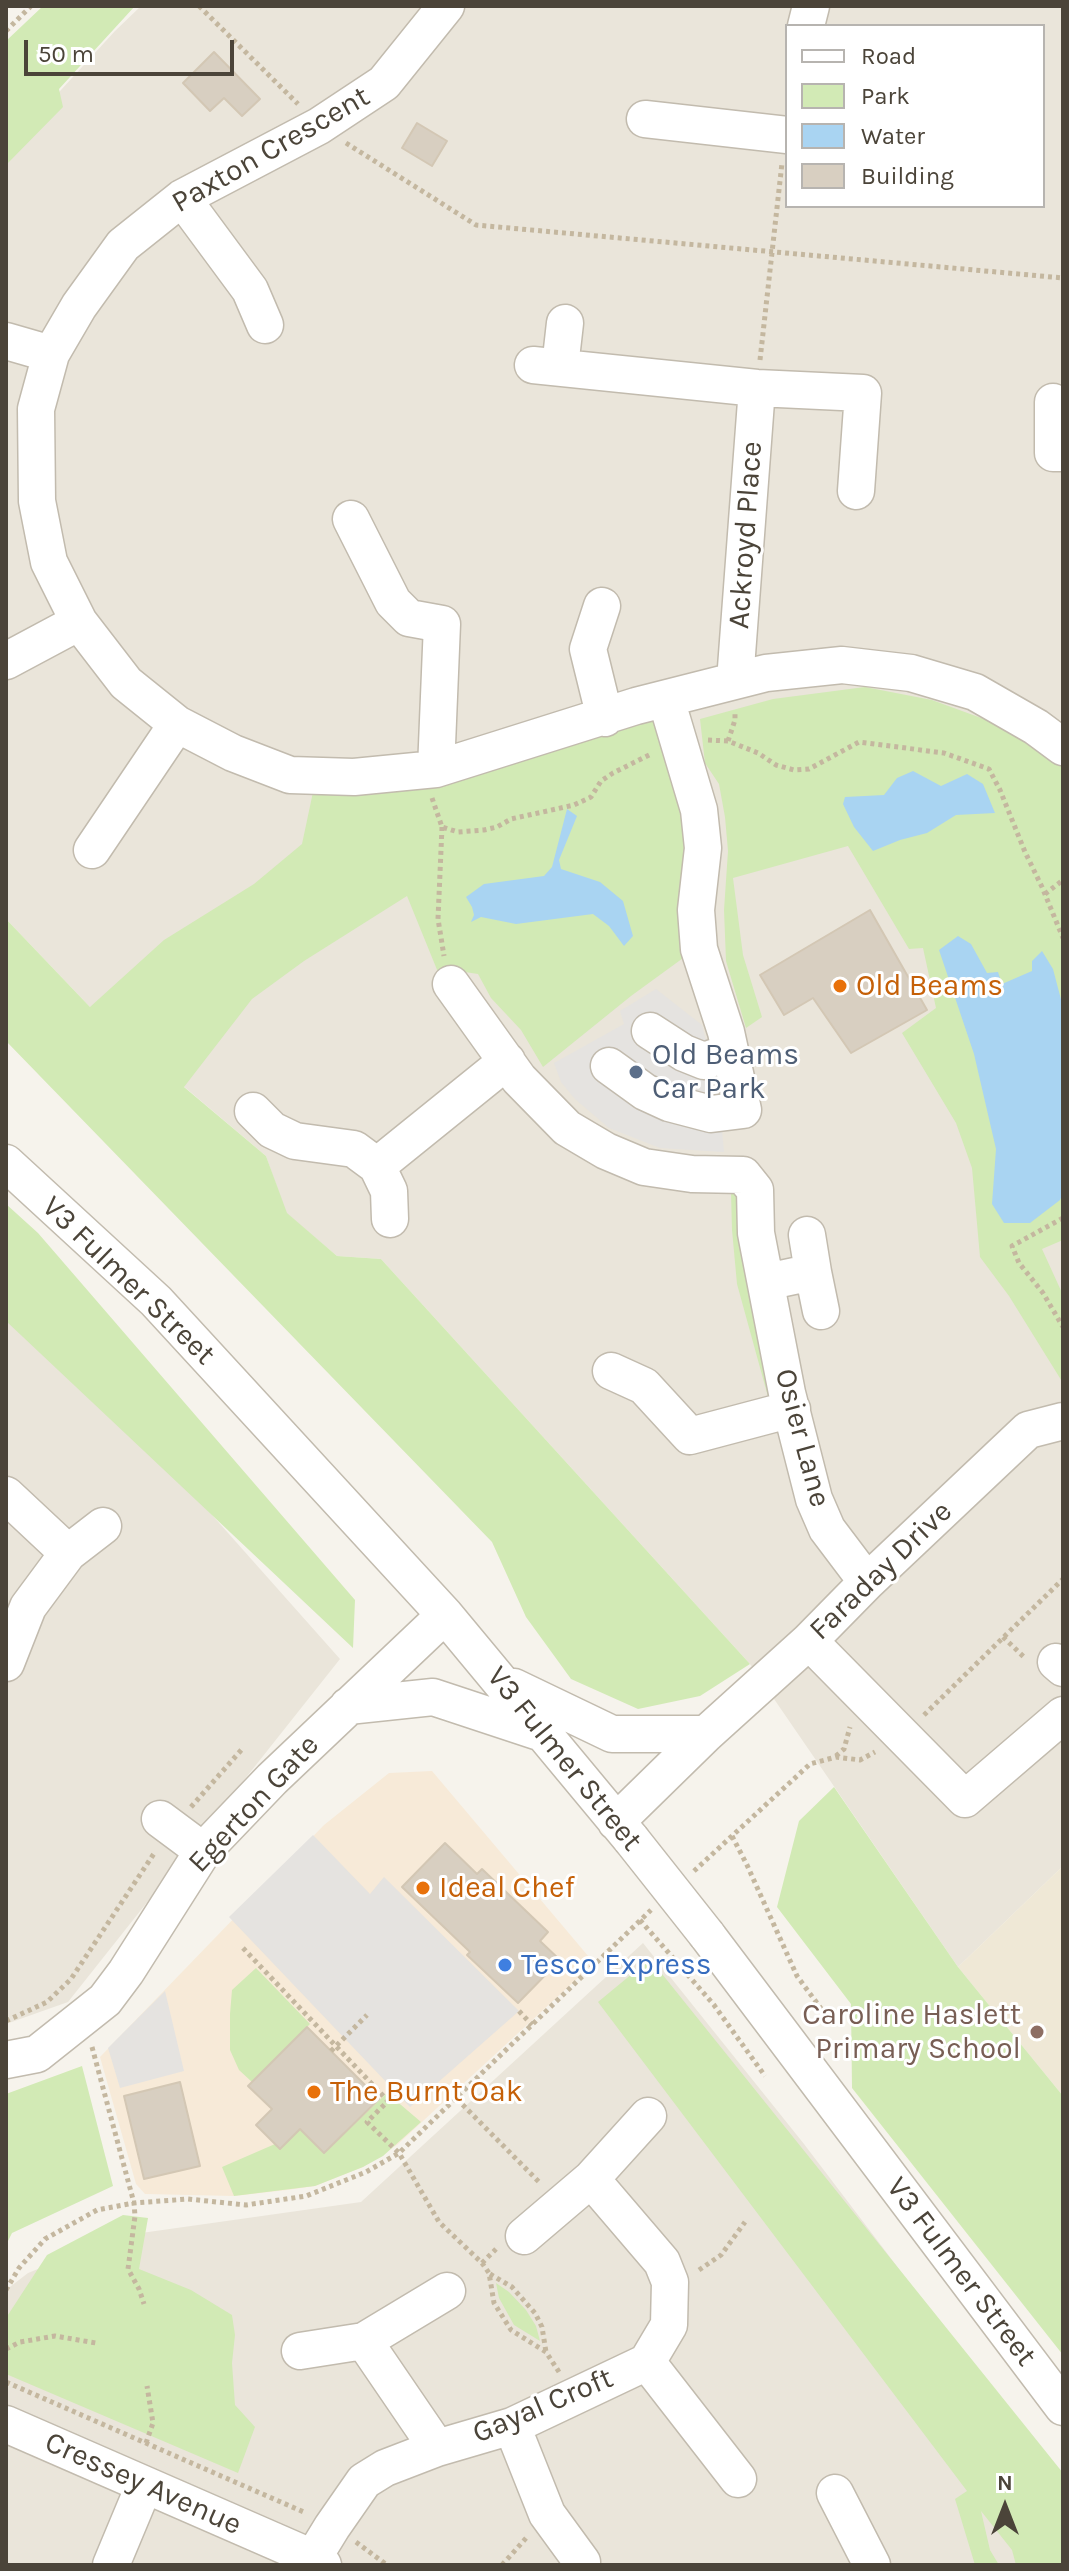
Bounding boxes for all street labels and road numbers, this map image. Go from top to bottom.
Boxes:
street label: Paxton Crescent [166,79,376,221]
street label: Ackroyd Place [721,440,771,630]
street label: V3 Fulmer Street [34,1189,222,1373]
street label: Osier Lane [766,1365,838,1511]
street label: Faraday Drive [802,1494,960,1648]
street label: V3 Fulmer Street [479,1659,649,1859]
street label: Egerton Gate [181,1728,327,1880]
street label: V3 Fulmer Street [878,2170,1044,2374]
street label: Gayal Croft [467,2360,619,2452]
street label: Cressey Avenue [39,2425,247,2543]

